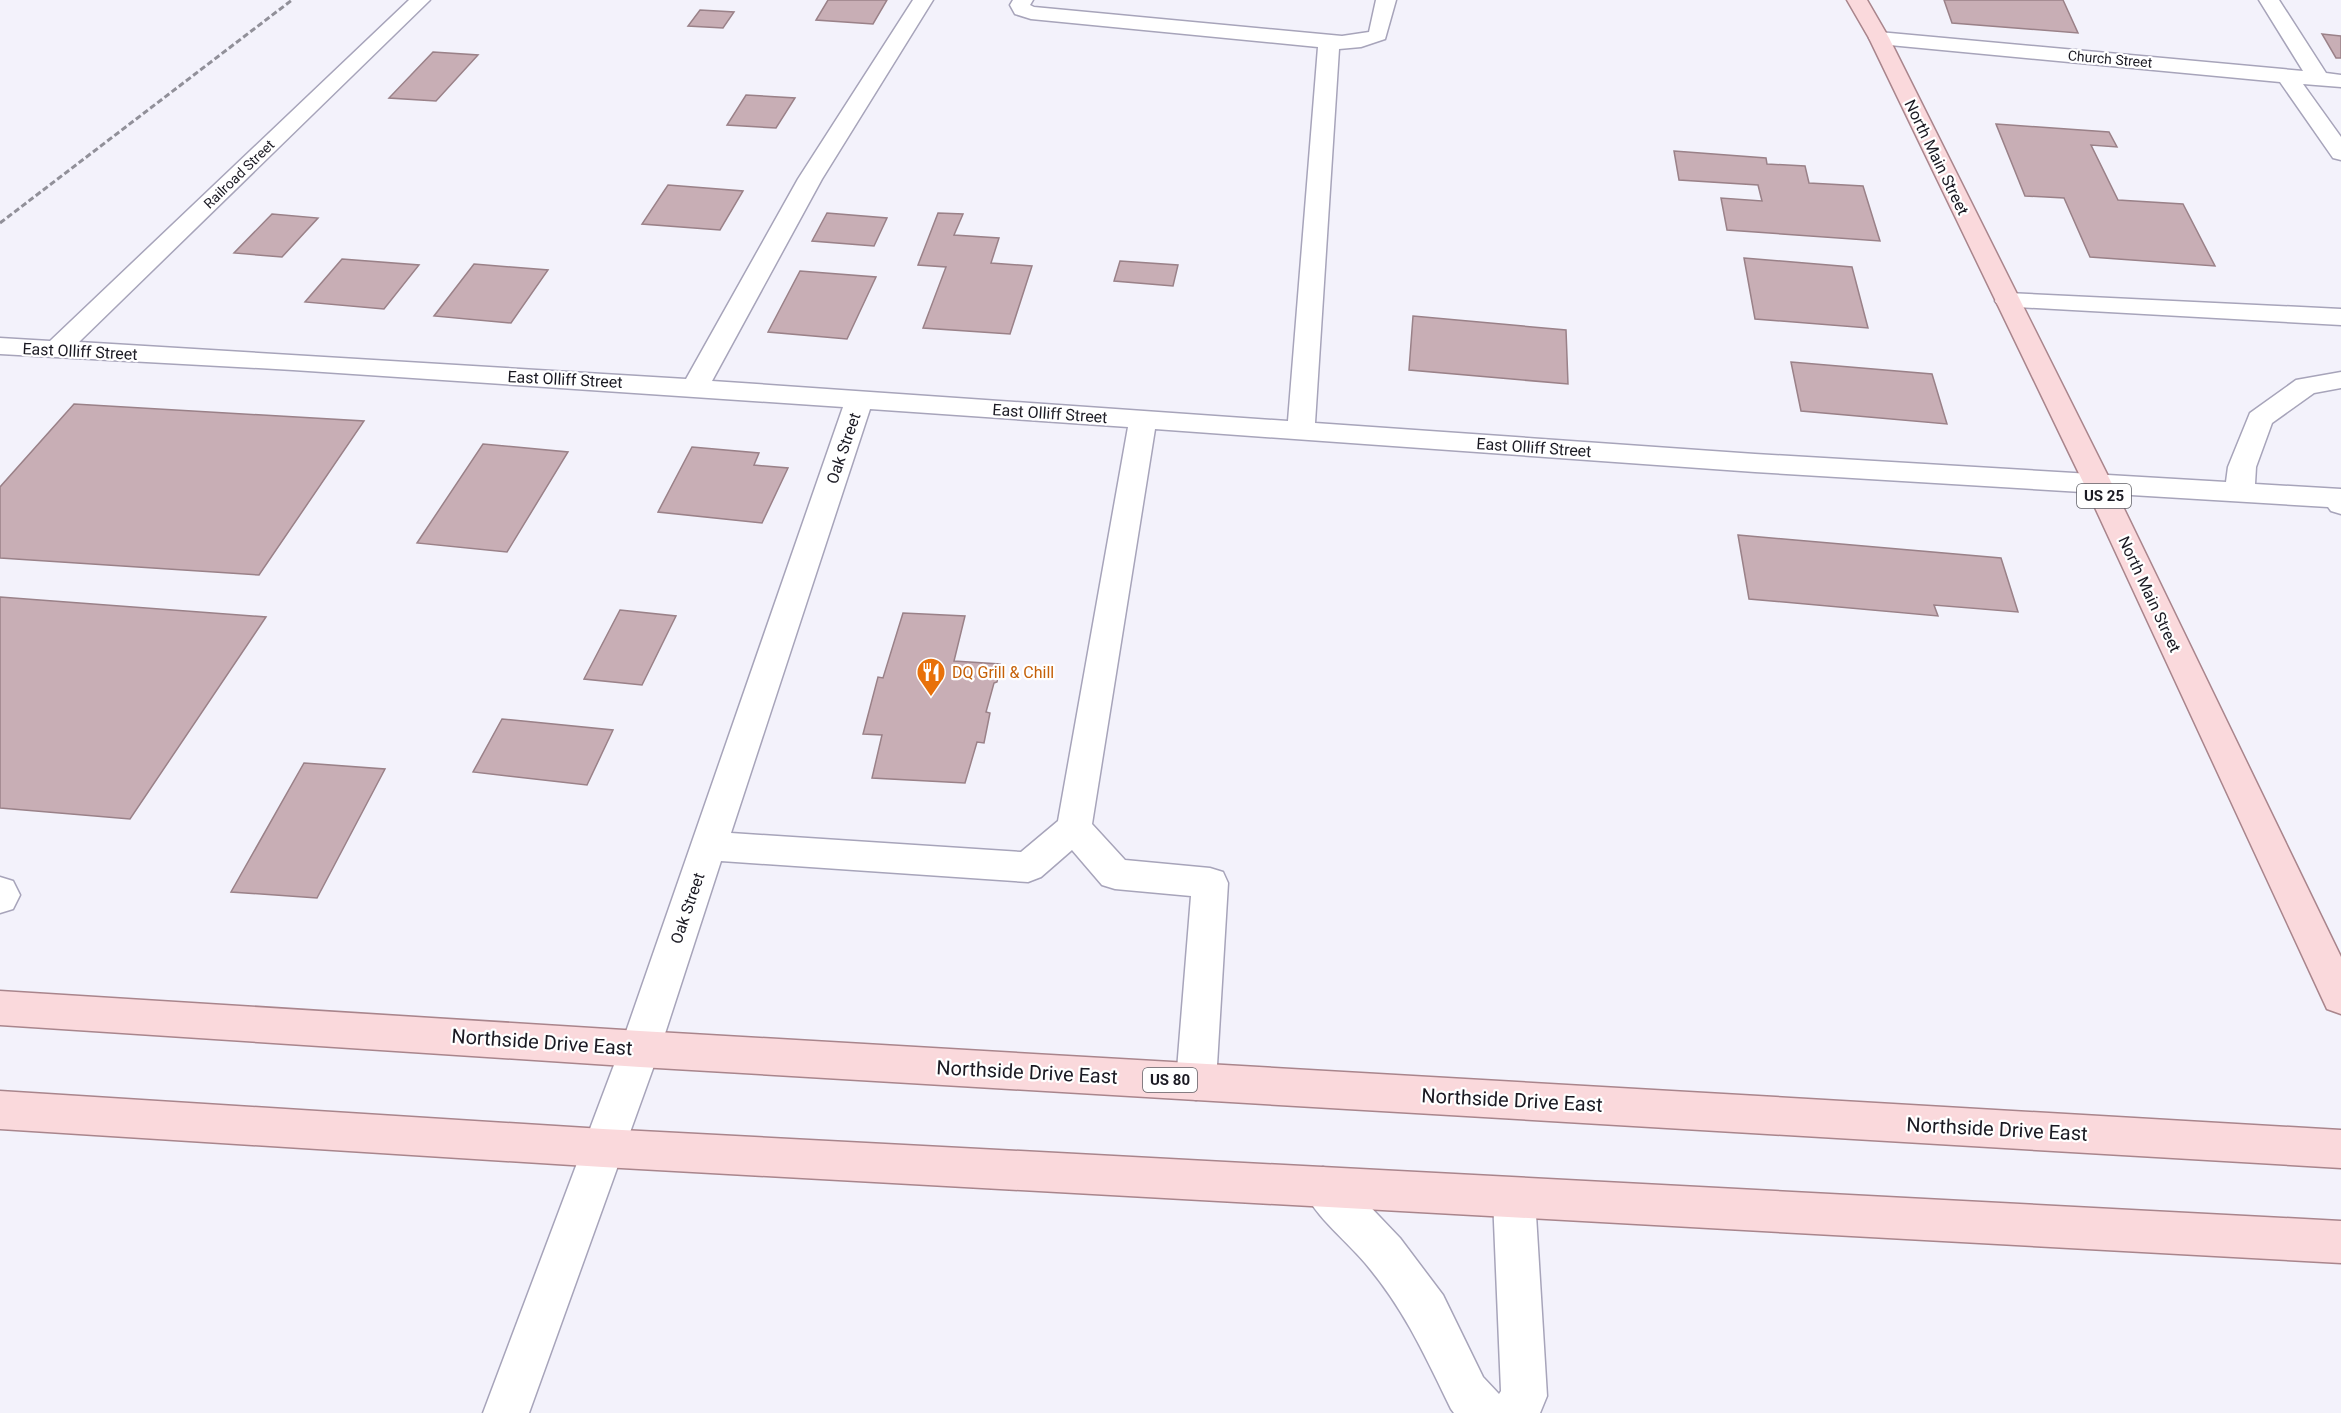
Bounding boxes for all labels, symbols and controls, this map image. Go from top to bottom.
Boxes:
street label: Church Street [2067,47,2153,71]
street label: North Main Street [1900,96,1973,218]
street label: Railroad Street [201,136,278,212]
street label: East Olliff Street [22,339,138,364]
street label: East Olliff Street [507,367,623,392]
street label: East Olliff Street [992,400,1108,427]
street label: Oak Street [822,410,865,486]
street label: East Olliff Street [1476,434,1592,461]
road number: US 25 [2077,484,2131,508]
street label: North Main Street [2114,533,2185,655]
restaurant icon: DQ Grill & Chill [915,656,947,698]
place label: DQ Grill & Chill [952,663,1054,682]
street label: Oak Street [666,870,709,946]
street label: Northside Drive East [451,1024,633,1060]
street label: Northside Drive East [936,1055,1118,1089]
road number: US 80 [1143,1068,1197,1092]
street label: Northside Drive East [1421,1083,1603,1117]
street label: Northside Drive East [1906,1112,2088,1146]

